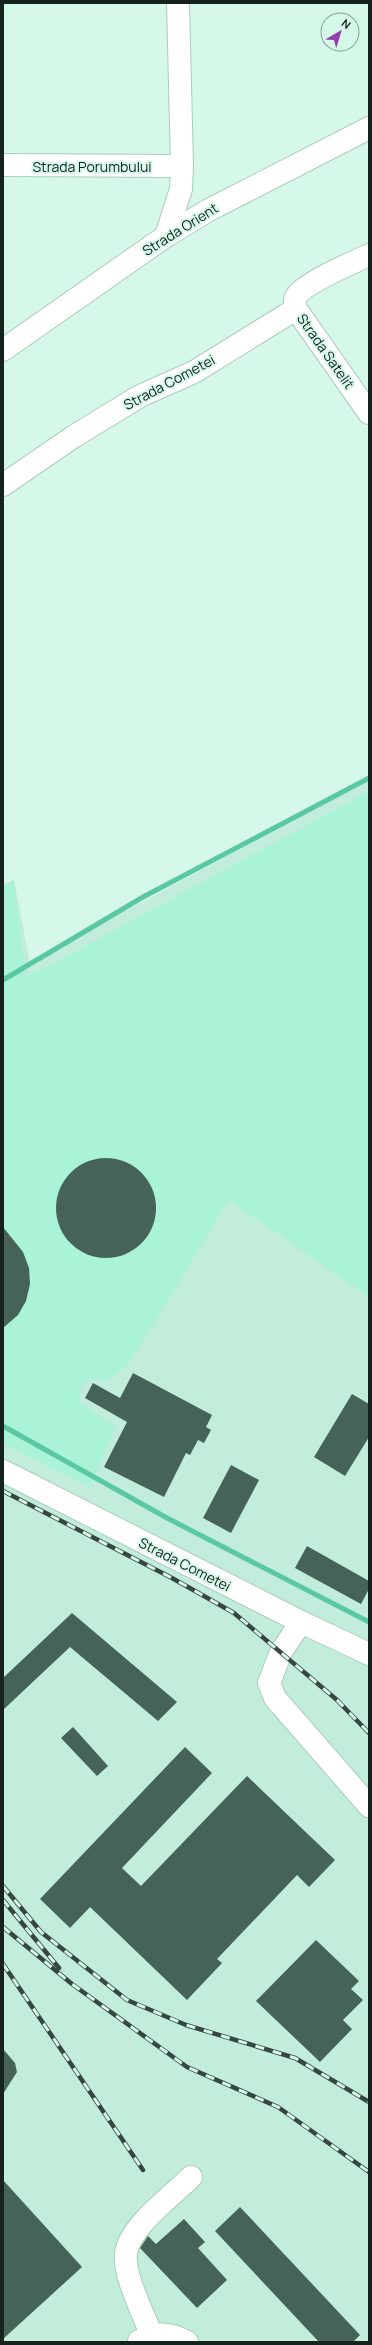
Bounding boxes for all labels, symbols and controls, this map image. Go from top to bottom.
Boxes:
north arrow [320,12,360,52]
text: N [339,15,354,32]
street label: Strada Porumbului [32,157,152,176]
street label: Strada Orient [138,198,222,260]
street label: Strada Satelit [293,310,359,393]
street label: Strada Cometei [120,350,218,414]
street label: Strada Cometei [136,1533,234,1595]

